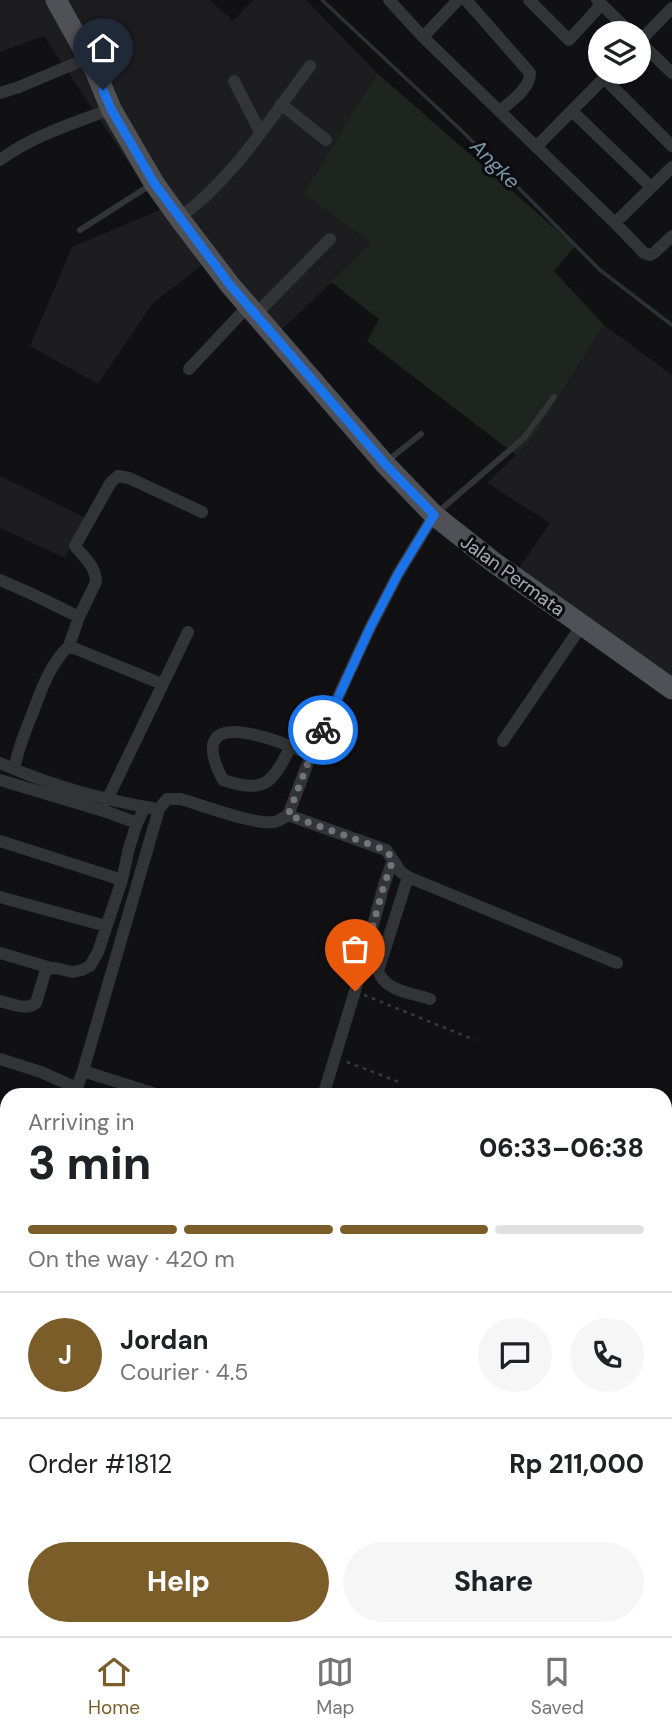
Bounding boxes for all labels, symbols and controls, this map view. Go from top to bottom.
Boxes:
pin [73,18,133,90]
map controls [588,21,651,84]
button: layers [588,21,651,84]
icon: home [84,29,122,67]
water label: Angke [463,132,526,195]
street label: Jalan Permata [455,529,570,622]
courier [288,695,358,765]
icon: bike [304,711,342,749]
pin [325,919,385,991]
icon: bag [336,930,374,968]
text: Arriving in [28,1107,134,1137]
text: 06:33–06:38 [479,1131,644,1165]
text: 3 min [28,1133,151,1193]
text: On the way · 420 m [28,1244,235,1274]
button: chat [478,1318,552,1392]
button: phone [570,1318,644,1392]
text: Jordan [120,1323,209,1357]
text: J [58,1338,72,1372]
text: Courier · 4.5 [120,1357,248,1387]
text: Order #1812 [28,1447,172,1481]
text: Rp 211,000 [509,1447,644,1481]
button: Help [28,1542,329,1622]
button: Share [343,1542,644,1622]
tab: Home [88,1653,140,1720]
tab: Map [316,1653,354,1720]
tab: Saved [531,1653,584,1720]

